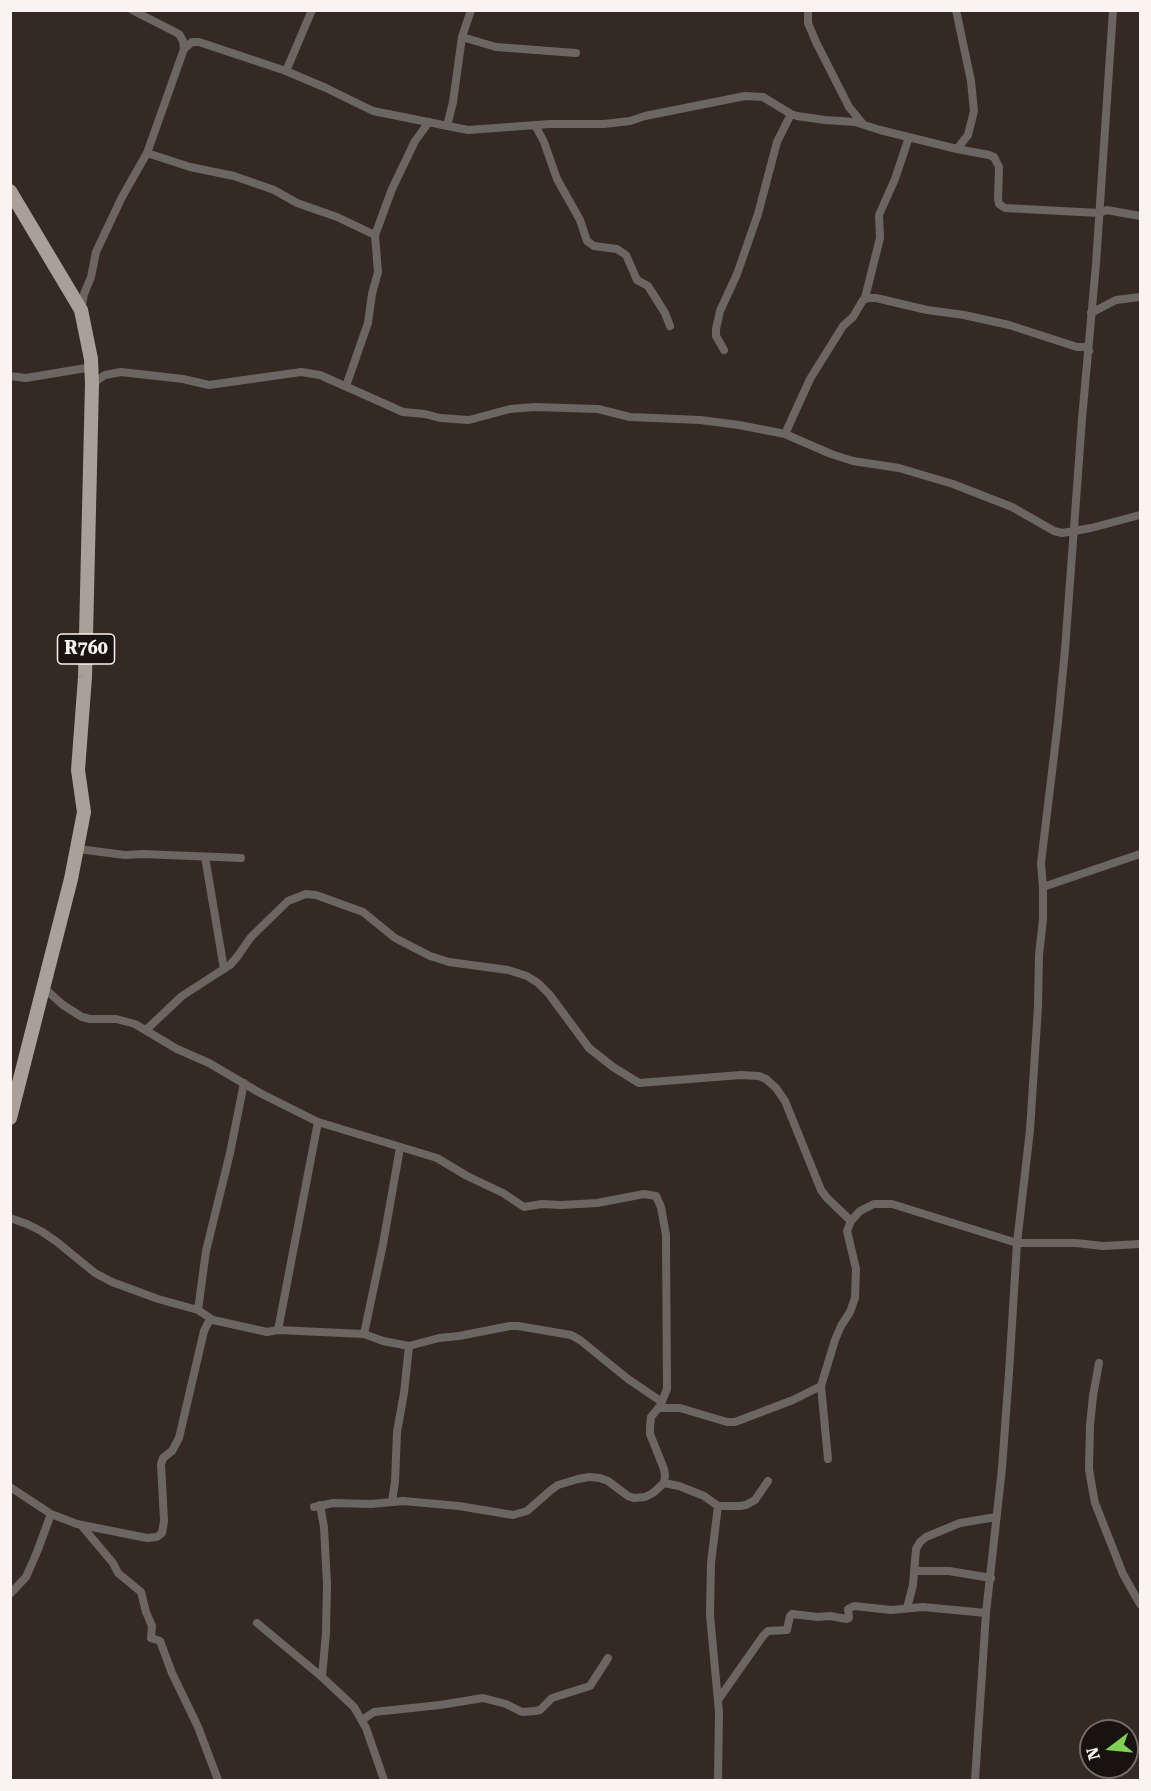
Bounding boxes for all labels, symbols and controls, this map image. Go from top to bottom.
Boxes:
road number: R760 [58,634,115,664]
north arrow [1079,1719,1139,1779]
text: N [1082,1745,1104,1762]

